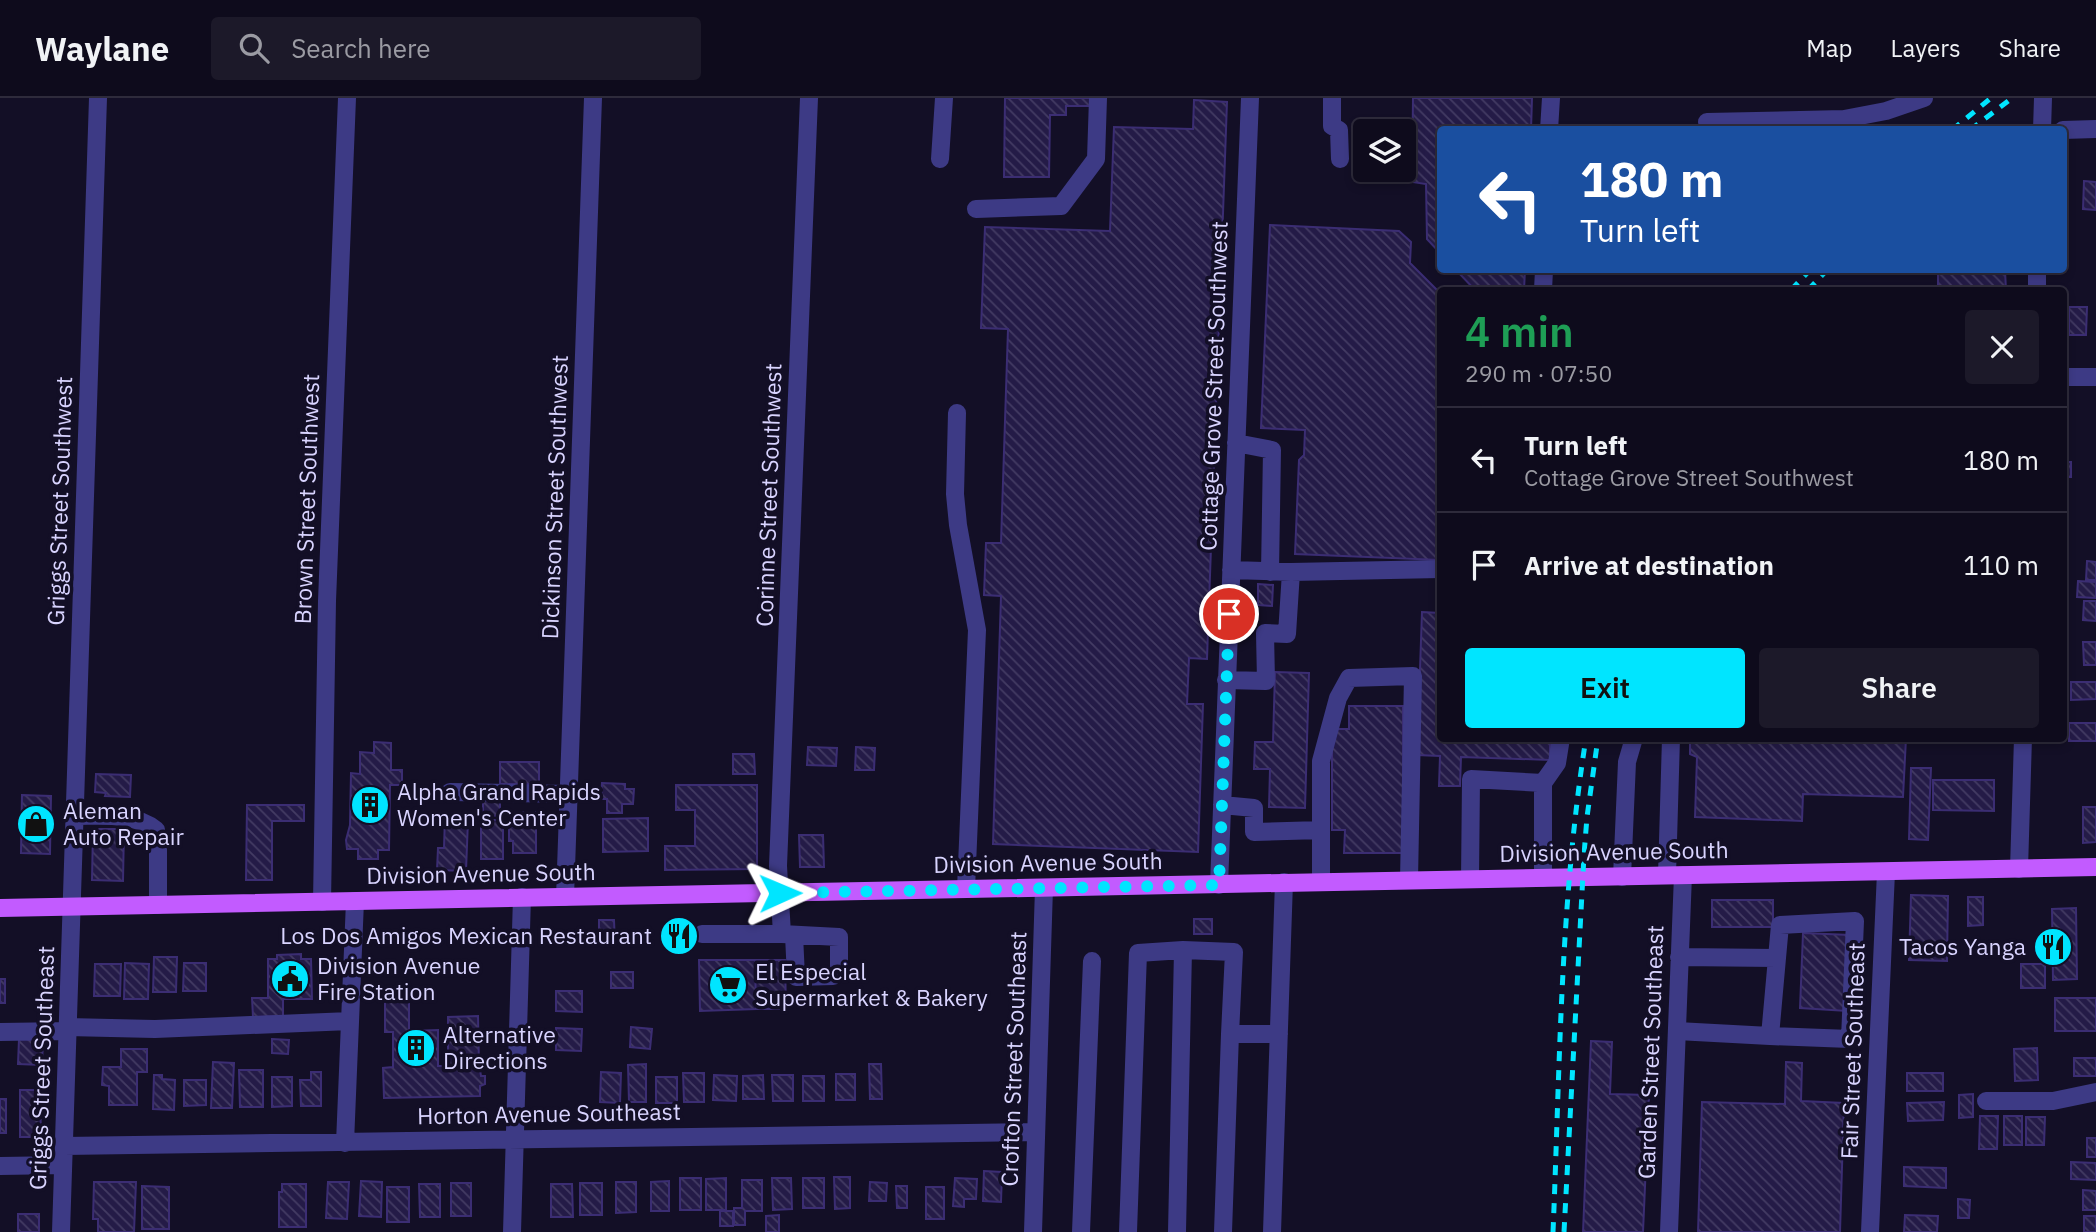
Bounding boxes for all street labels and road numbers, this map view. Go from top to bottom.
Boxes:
street label: Cottage Grove Street Southwest [1192,221,1234,551]
street label: Dickinson Street Southwest [534,354,574,640]
street label: Corinne Street Southwest [748,363,788,627]
street label: Brown Street Southwest [287,373,325,625]
street label: Griggs Street Southwest [40,376,78,626]
street label: Division Avenue South [1499,834,1729,868]
street label: Division Avenue South [933,845,1163,879]
street label: Division Avenue South [366,856,596,890]
street label: Garden Street Southeast [1631,925,1669,1179]
street label: Crofton Street Southeast [994,931,1032,1187]
street label: Fair Street Southeast [1833,942,1871,1160]
street label: Griggs Street Southeast [22,945,60,1190]
street label: Horton Avenue Southeast [417,1096,681,1130]

